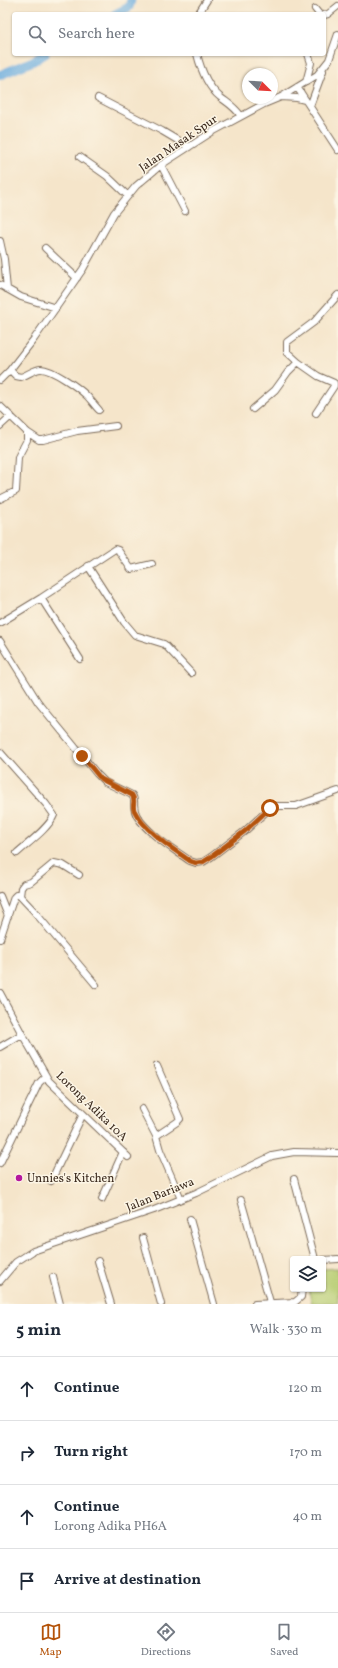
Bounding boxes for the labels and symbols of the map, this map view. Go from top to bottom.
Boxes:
north arrow [242,68,278,104]
street label: Jalan Masak Spur [136,112,221,176]
route end [73,747,91,765]
route start [261,799,279,817]
street label: Lorong Adika 10A [52,1068,131,1146]
place label: Unnies's Kitchen [27,1171,114,1187]
marker: Unnies's Kitchen [14,1173,24,1183]
street label: Jalan Bariawa [124,1174,197,1216]

